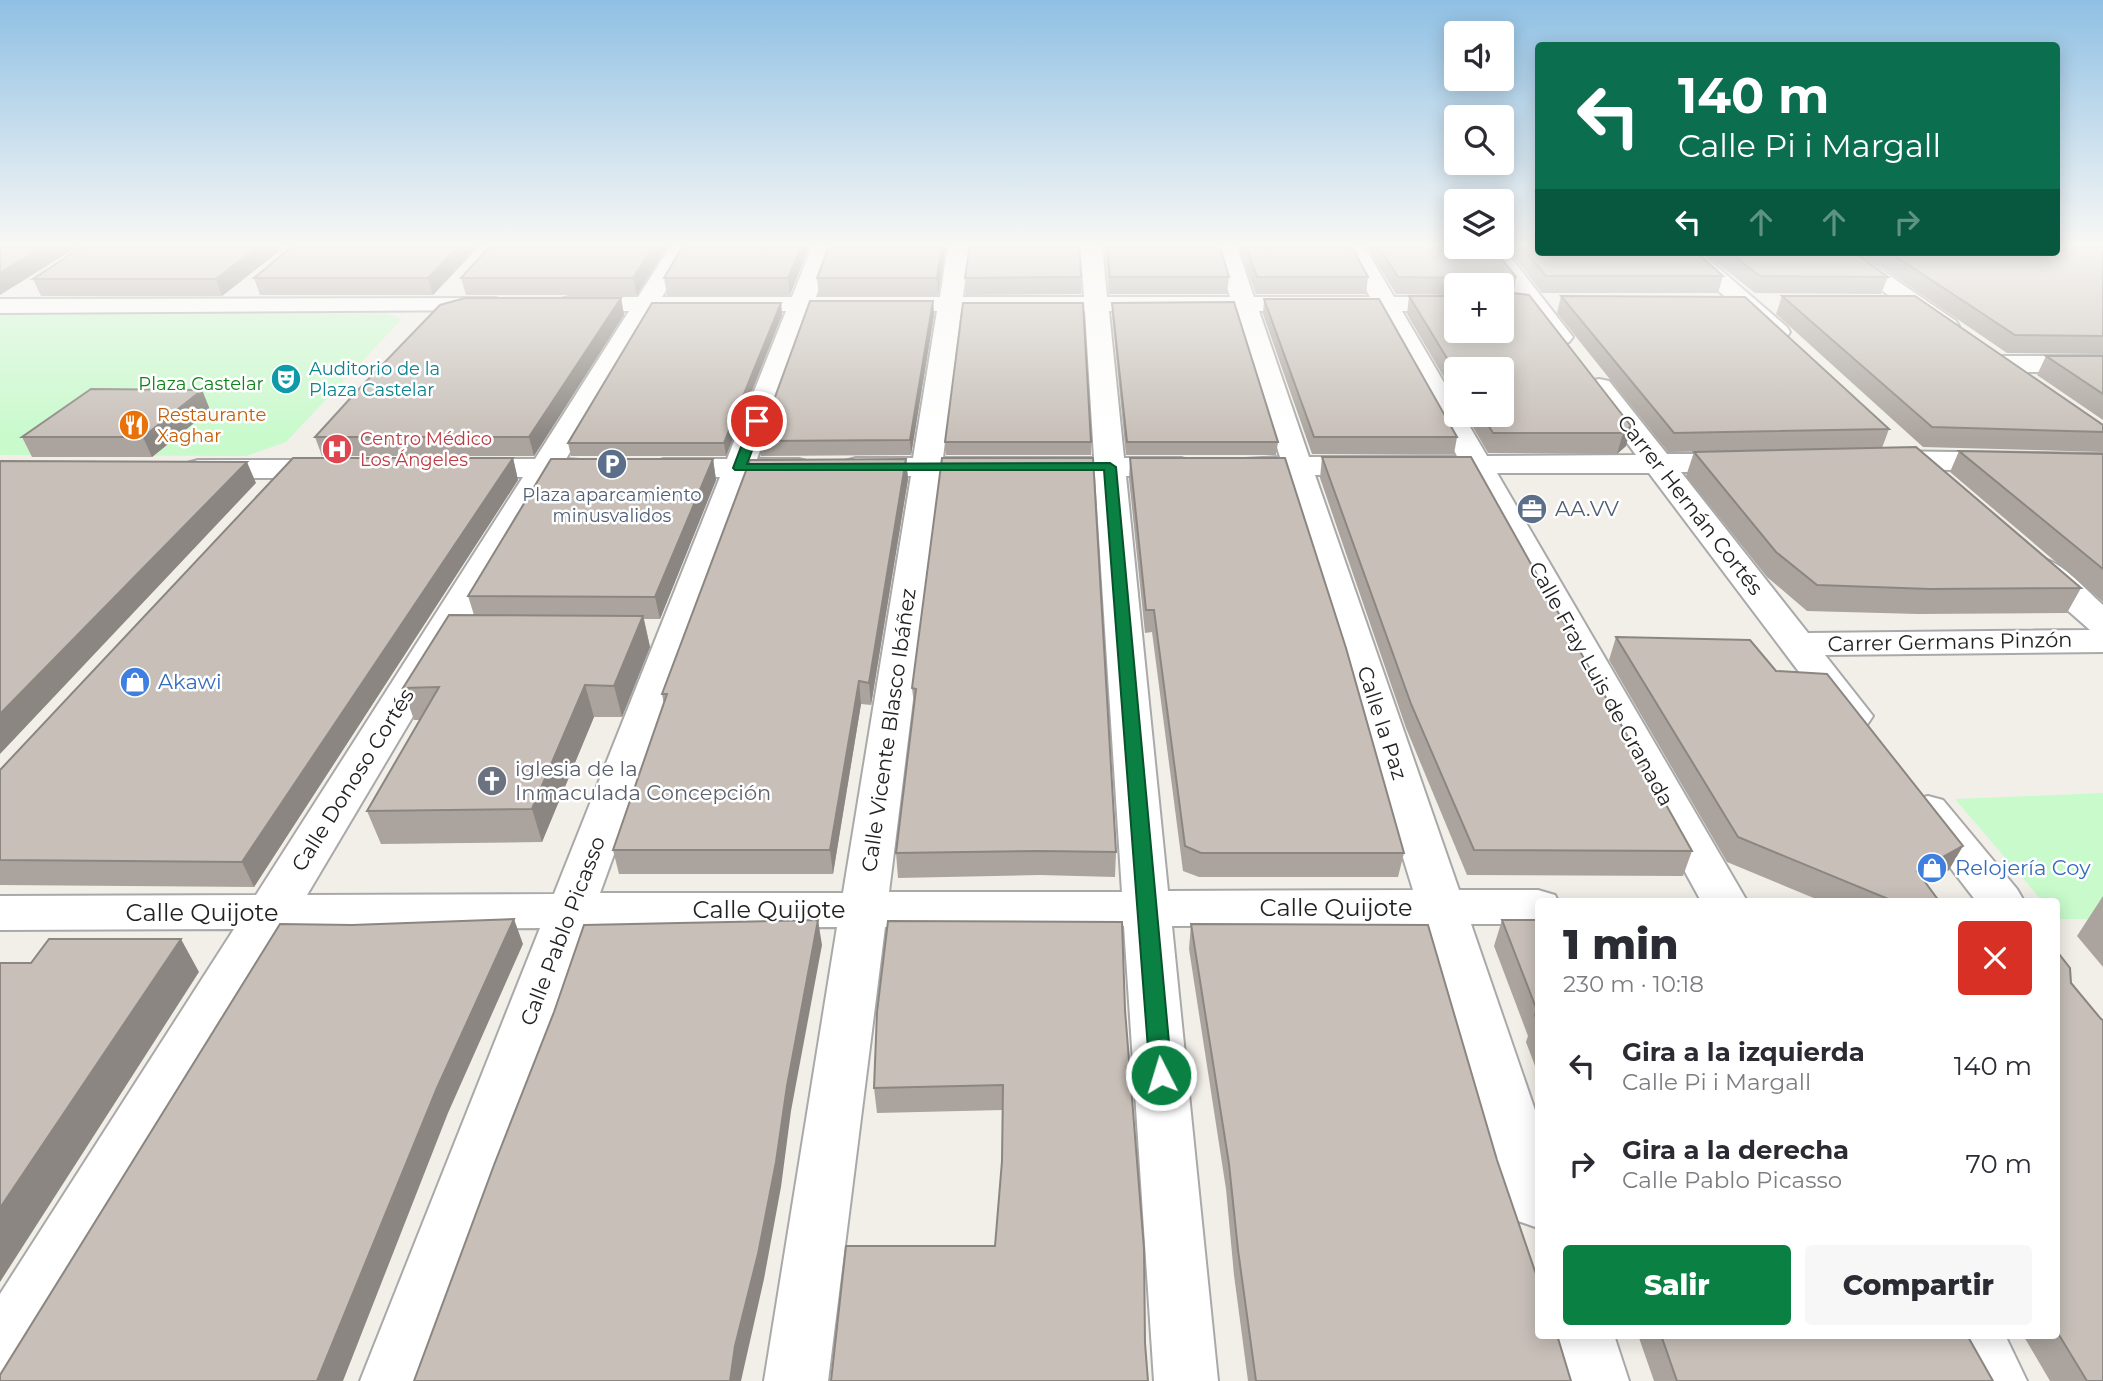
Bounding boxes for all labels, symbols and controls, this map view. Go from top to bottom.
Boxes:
map controls [1444,21,1514,427]
button: sound [1444,21,1514,91]
text: 140 m [1678,66,1830,125]
icon: left [1563,70,1654,161]
button: search [1444,105,1514,175]
text: Calle Pi i Margall [1678,126,1941,165]
button: layers [1444,189,1514,259]
icon: left [1669,203,1707,241]
icon: ahead [1742,203,1780,241]
icon: ahead [1815,203,1853,241]
icon: right [1888,203,1926,241]
button: + [1444,273,1514,343]
button: − [1444,357,1514,427]
place label: Auditorio de la Plaza Castelar [309,358,440,401]
theatre icon: Auditorio de la Plaza Castelar [269,362,303,396]
park label: Plaza Castelar [138,373,264,395]
pin [727,391,787,451]
icon: arrive [738,402,776,440]
place label: Restaurante Xaghar [157,404,267,447]
restaurant icon: Restaurante Xaghar [117,408,151,442]
street label: Carrer Hernán Cortés [1612,410,1769,600]
place label: Centro Médico Los Ángeles [360,428,492,471]
hospital icon: Centro Médico Los Ángeles [320,432,354,466]
parking icon: Plaza aparcamiento minusvalidos [595,447,629,481]
place label: Plaza aparcamiento minusvalidos [522,484,702,527]
office icon: AA.VV [1515,492,1549,526]
place label: AA.VV [1555,496,1619,521]
street label: Calle Fray Luis de Granada [1524,557,1679,810]
street label: Calle Vicente Blasco Ibáñez [856,586,921,873]
street label: Carrer Germans Pinzón [1827,627,2073,656]
street label: Calle la Paz [1352,663,1413,783]
shop icon: Akawi [118,665,152,699]
place label: Akawi [158,669,222,694]
street label: Calle Donoso Cortés [286,684,419,876]
place label: iglesia de la Inmaculada Concepción [515,756,771,805]
church icon: iglesia de la Inmaculada Concepción [475,764,509,798]
street label: Calle Pablo Picasso [515,833,610,1029]
shop icon: Relojería Coy [1915,851,1949,885]
place label: Relojería Coy [1955,855,2091,880]
street label: Calle Quijote [1260,893,1412,922]
street label: Calle Quijote [693,895,845,924]
street label: Calle Quijote [126,898,278,927]
text: 1 min [1563,918,1679,970]
button: close [1958,921,2032,995]
text: 230 m · 10:18 [1563,970,1704,998]
text: Gira a la izquierda [1622,1036,1865,1068]
position arrow [1124,1038,1198,1112]
icon: left [1563,1047,1601,1085]
text: 140 m [1954,1050,2032,1082]
text: Calle Pi i Margall [1622,1068,1811,1096]
text: Gira a la derecha [1622,1134,1849,1166]
icon: right [1563,1145,1601,1183]
text: 70 m [1966,1148,2032,1180]
text: Calle Pablo Picasso [1622,1166,1842,1194]
button: Salir [1563,1245,1791,1325]
button: Compartir [1805,1245,2032,1325]

